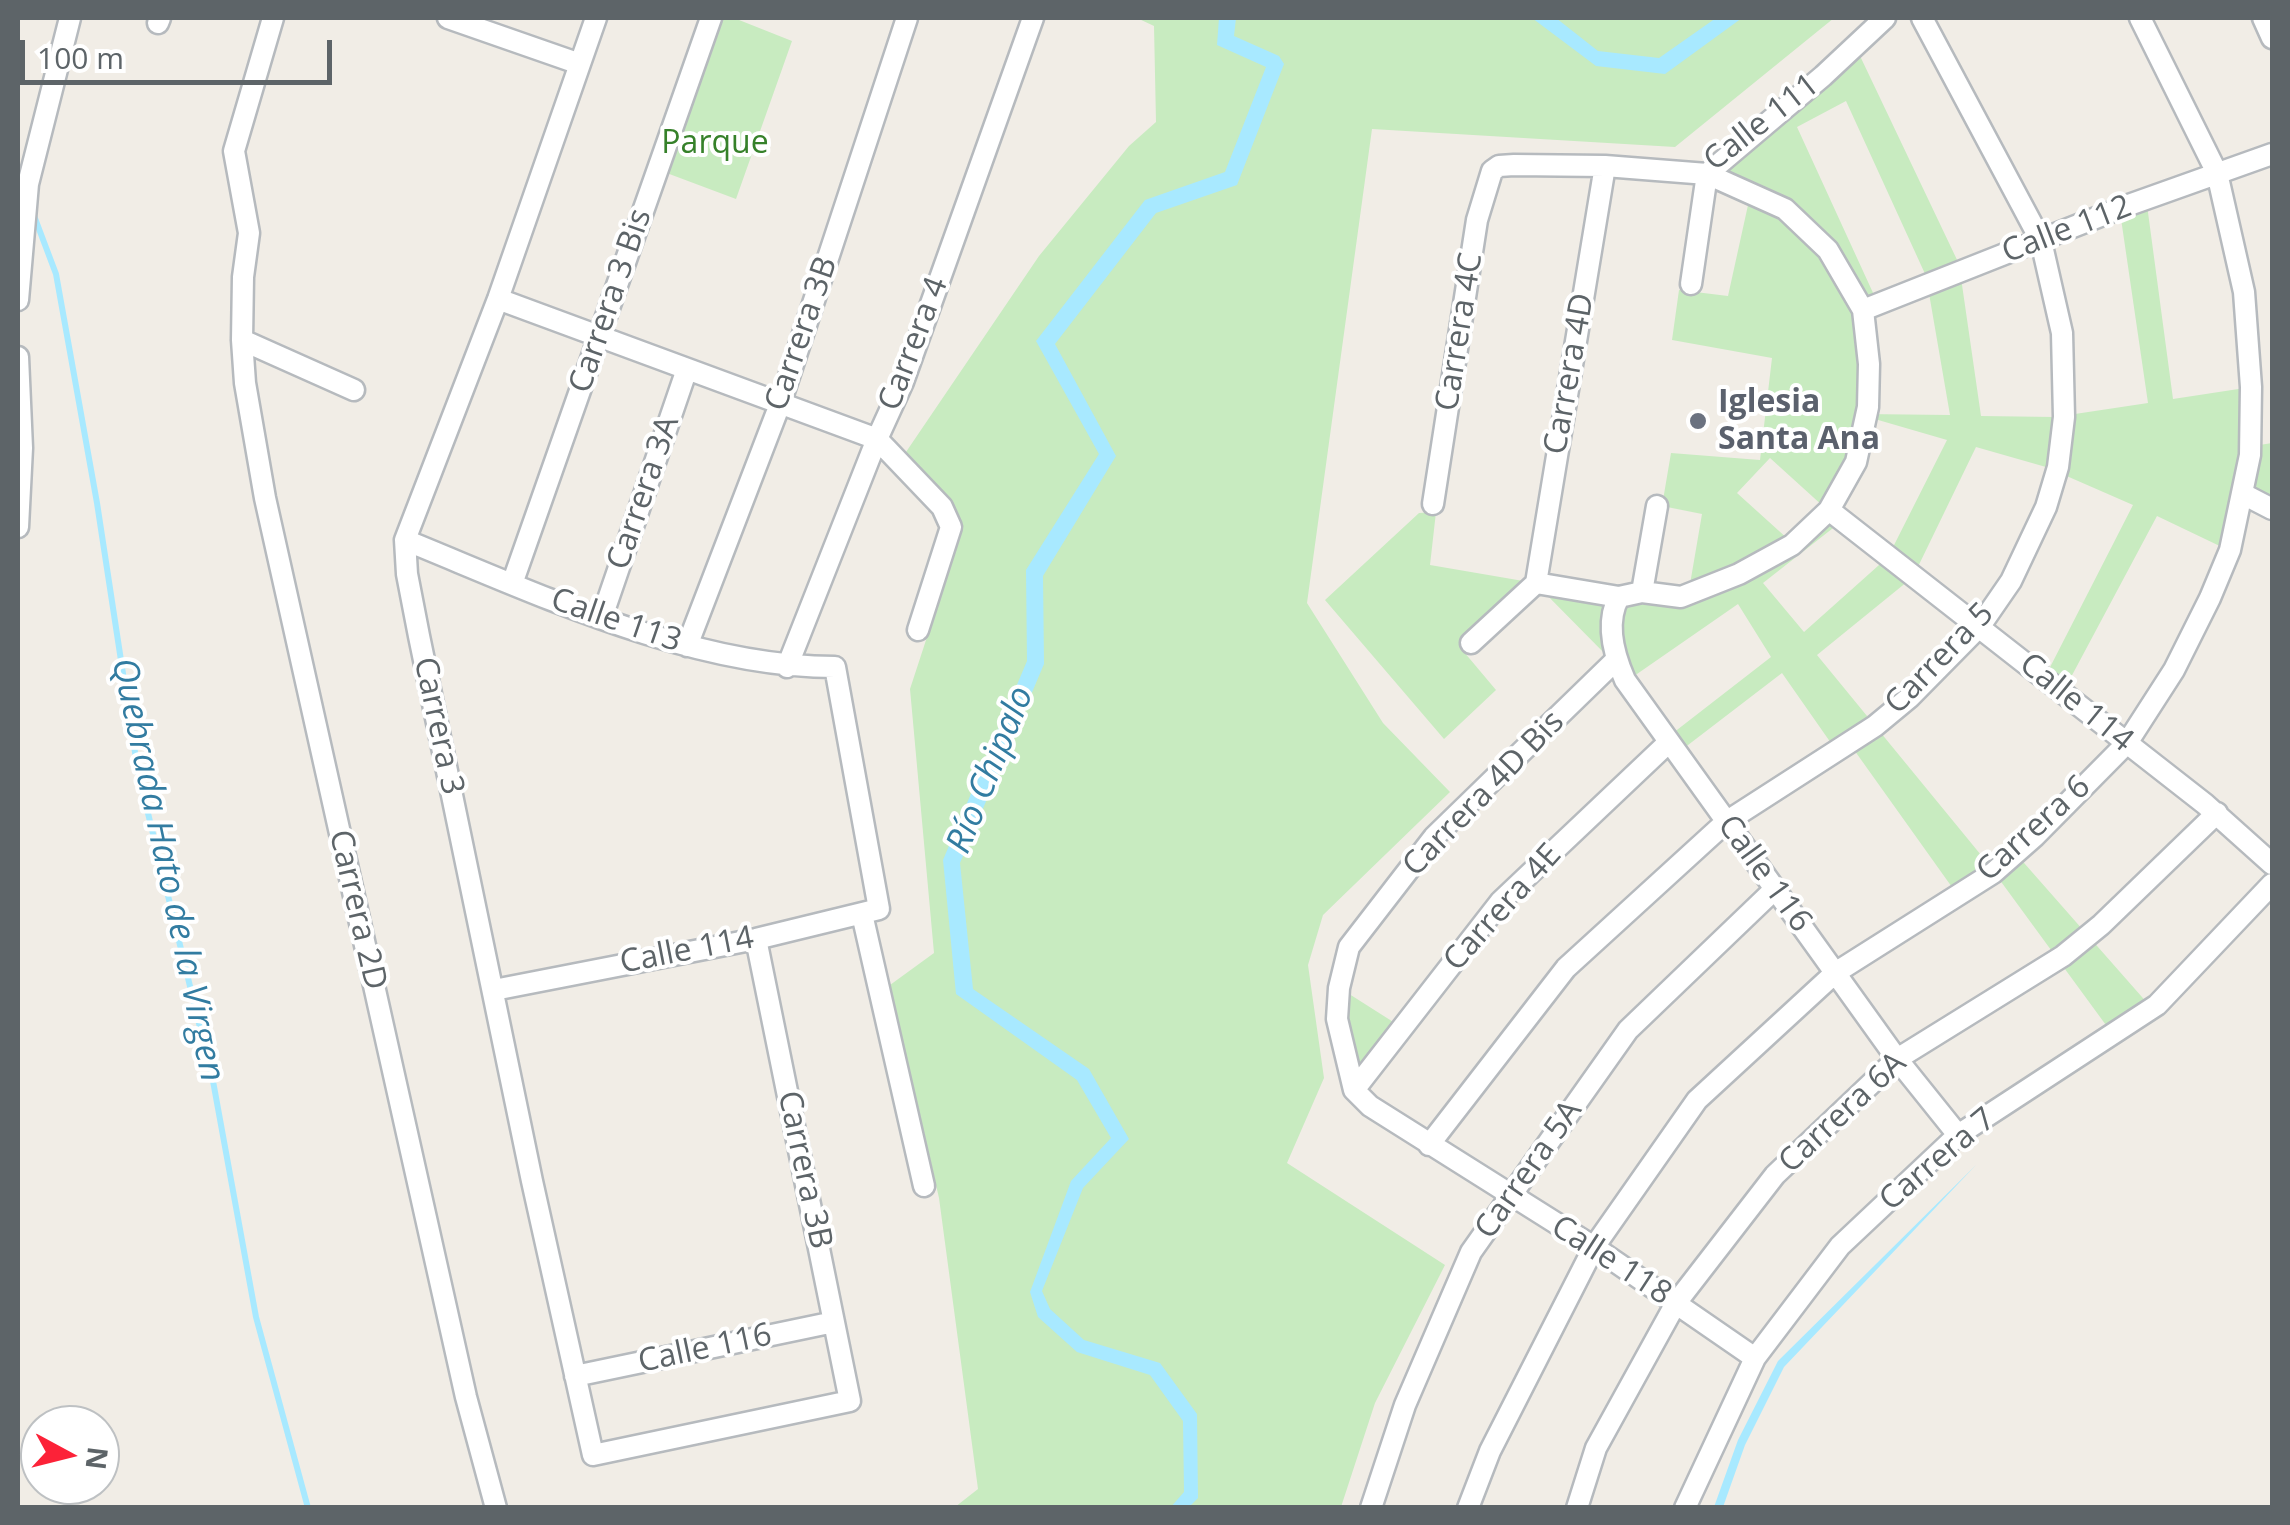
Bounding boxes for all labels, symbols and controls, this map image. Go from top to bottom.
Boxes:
scale bar [25,20,338,82]
text: 100 m [37,37,124,78]
street label: Calle 111 [1697,66,1827,180]
park label: Parque [661,125,769,163]
street label: Calle 112 [1997,188,2137,272]
street label: Carrera 3 Bis [562,204,660,398]
street label: Carrera 4C [1429,250,1491,414]
street label: Carrera 3B [758,252,846,416]
street label: Carrera 4 [871,272,957,416]
street label: Carrera 4D [1537,291,1603,457]
place label: Iglesia Santa Ana [1718,384,1880,459]
marker: Iglesia Santa Ana [1687,410,1709,432]
street label: Carrera 3A [600,411,688,575]
street label: Calle 113 [546,581,686,661]
street label: Carrera 5 [1878,595,2002,723]
street label: Calle 114 [2011,646,2141,760]
water label: Quebrada Hato de la Virgen [102,654,232,1086]
street label: Carrera 3 [405,654,471,798]
water label: Río Chipalo [939,681,1043,859]
street label: Carrera 4D Bis [1395,703,1573,885]
street label: Carrera 6 [1969,768,2099,890]
street label: Calle 116 [1709,808,1819,940]
street label: Carrera 2D [320,826,394,994]
street label: Carrera 4E [1436,837,1570,979]
street label: Calle 114 [617,919,757,983]
street label: Carrera 6A [1771,1044,1915,1182]
street label: Carrera 3B [769,1088,839,1252]
street label: Carrera 5A [1467,1094,1591,1246]
street label: Carrera 7 [1872,1100,2004,1220]
street label: Calle 118 [1544,1208,1678,1314]
street label: Calle 116 [635,1316,775,1382]
north arrow [20,1405,120,1505]
text: N [78,1445,118,1472]

